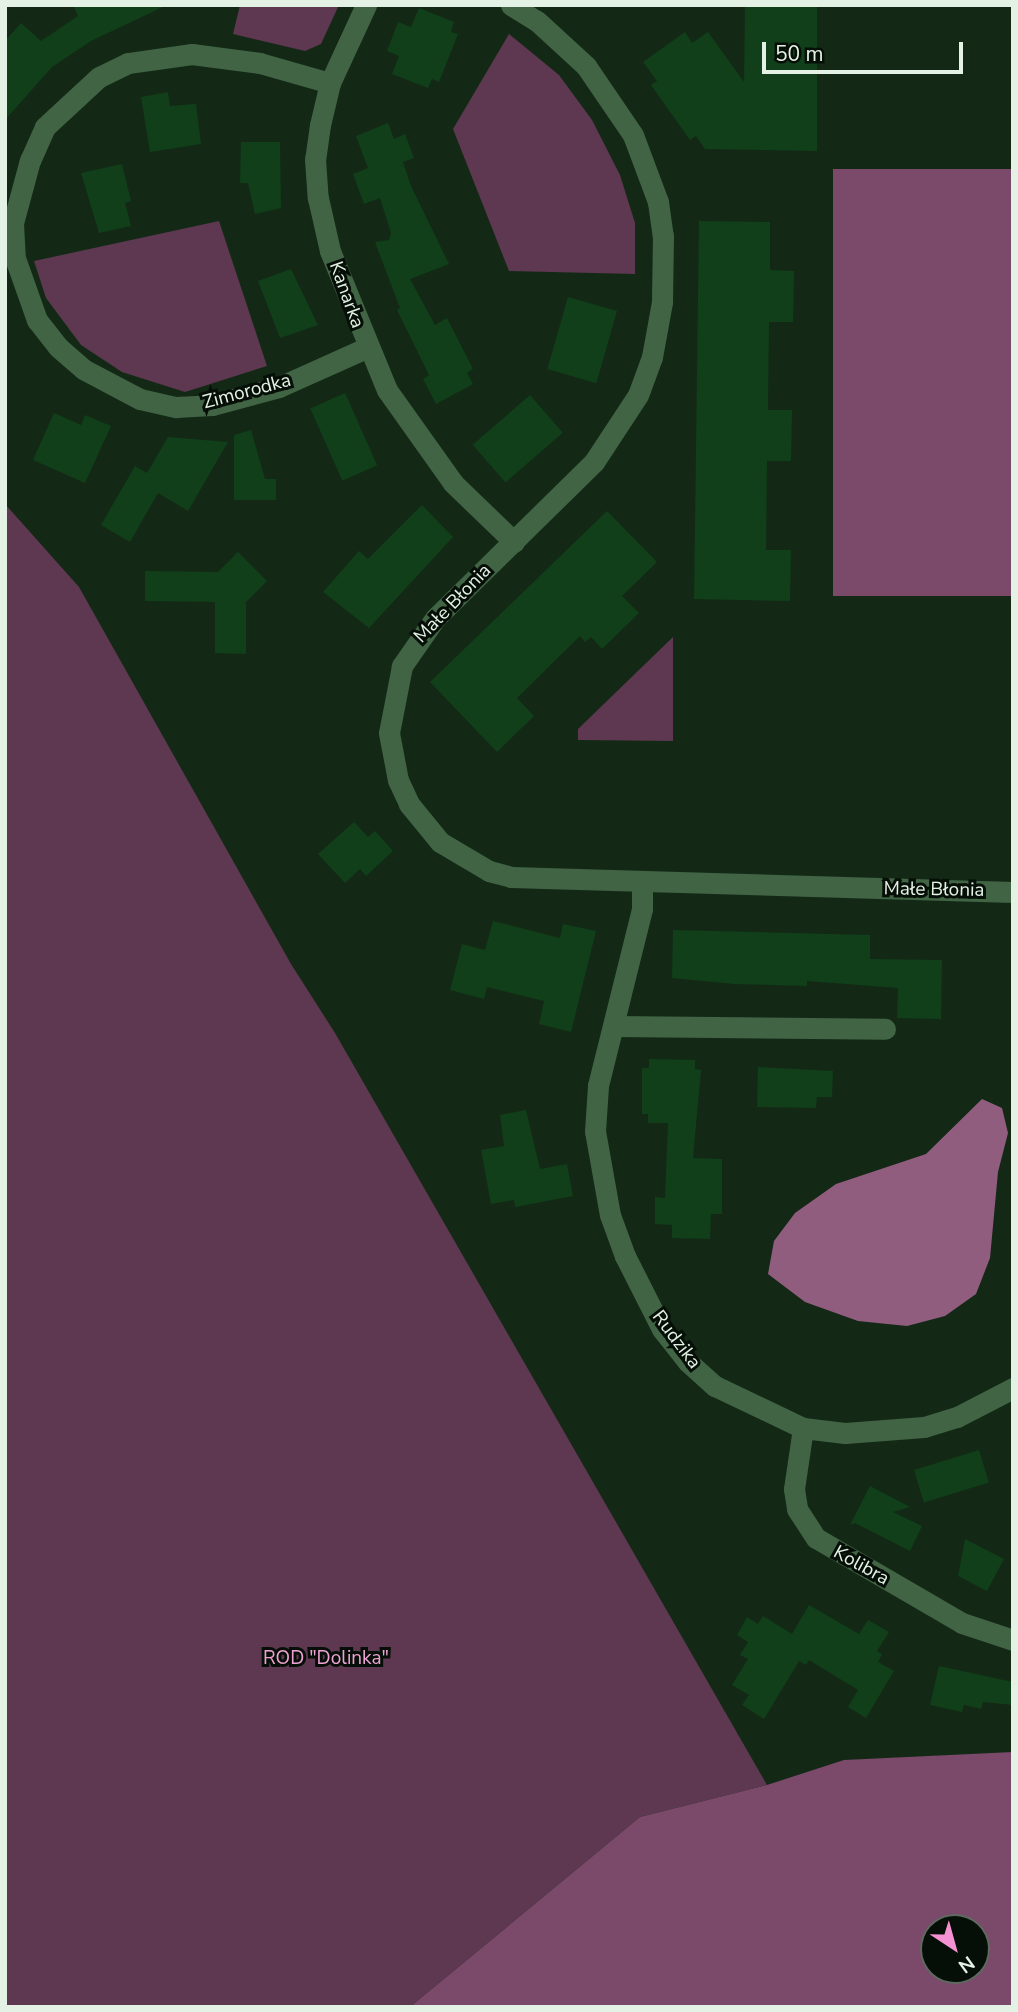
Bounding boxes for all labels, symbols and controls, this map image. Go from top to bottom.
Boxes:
scale bar [766,28,967,72]
text: 50 m [775,40,824,68]
street label: Kanarka [323,259,369,331]
street label: Zimorodka [200,369,294,415]
street label: Małe Błonia [410,560,496,648]
street label: Małe Błonia [883,878,985,902]
street label: Rudzika [647,1306,705,1374]
street label: Kolibra [829,1541,893,1591]
park label: ROD "Dolinka" [263,1648,389,1670]
north arrow [920,1914,990,1984]
text: N [953,1950,980,1979]

